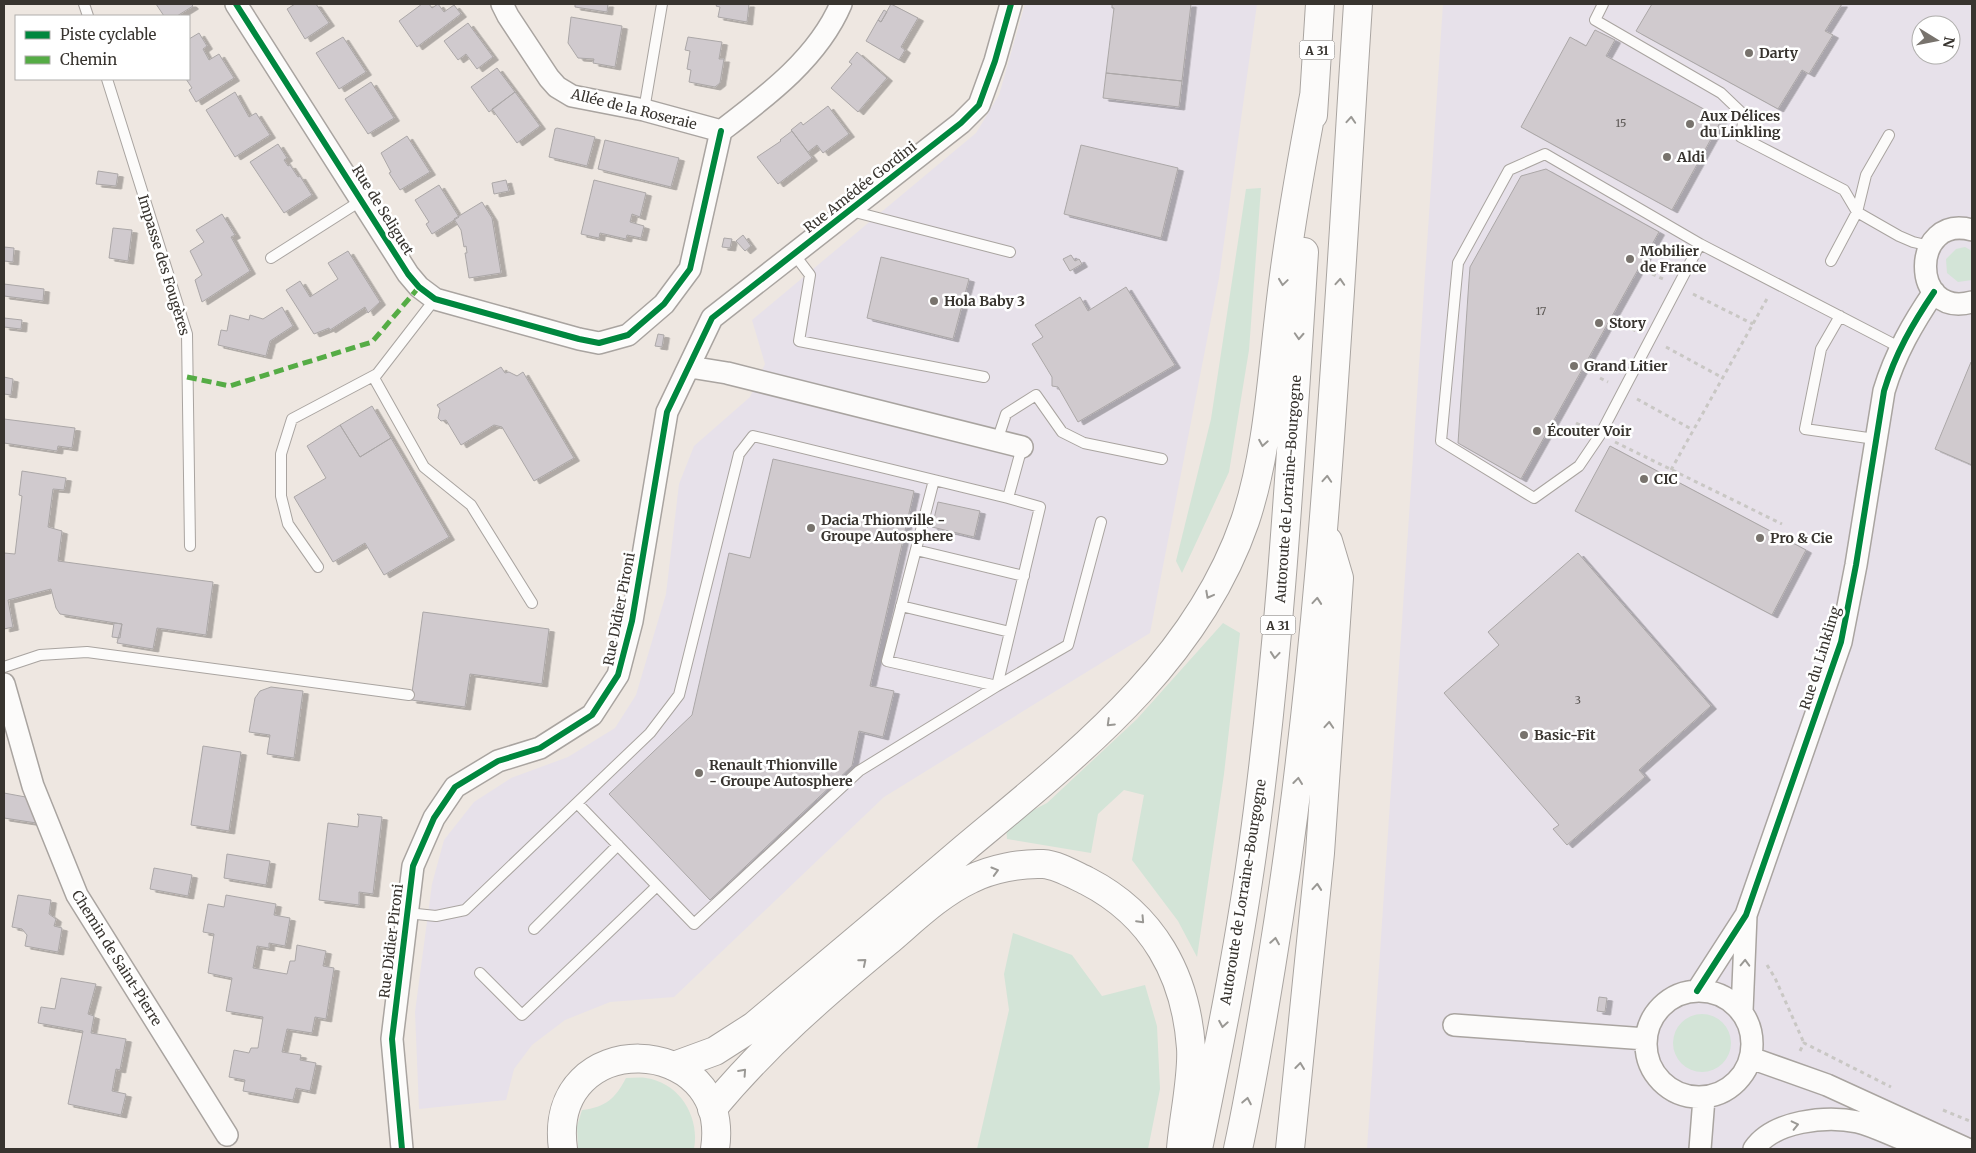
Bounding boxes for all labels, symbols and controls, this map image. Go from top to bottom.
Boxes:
legend [15,15,190,80]
north arrow [1911,15,1961,65]
text: Piste cyclable [60,25,157,44]
text: N [1939,35,1959,49]
road number: A 31 [1300,40,1334,60]
place label: Darty [1759,44,1799,62]
marker: Darty [1743,47,1755,59]
text: Chemin [60,50,117,69]
street label: Allée de la Roseraie [568,84,699,133]
place label: Aux Délices du Linkling [1699,107,1781,141]
one-way arrow [1345,116,1356,124]
house number: 15 [1615,116,1627,130]
marker: Aux Délices du Linkling [1684,118,1696,130]
street label: Rue Amédée Gordini [800,137,920,237]
place label: Aldi [1676,148,1705,166]
marker: Aldi [1661,151,1673,163]
street label: Rue de Seliguet [348,162,418,259]
street label: Impasse des Fougères [134,192,194,338]
place label: Mobilier de France [1640,242,1707,276]
marker: Mobilier de France [1624,253,1636,265]
one-way arrow [1278,278,1289,286]
one-way arrow [1334,278,1345,286]
place label: Hola Baby 3 [944,292,1025,310]
marker: Hola Baby 3 [928,295,940,307]
house number: 17 [1536,304,1546,318]
place label: Story [1609,314,1647,332]
marker: Story [1593,317,1605,329]
one-way arrow [1293,333,1304,341]
place label: Grand Litier [1584,357,1668,375]
marker: Grand Litier [1568,360,1580,372]
street label: Autoroute de Lorraine-Bourgogne [1271,374,1305,605]
place label: Écouter Voir [1547,422,1632,440]
marker: Écouter Voir [1531,425,1543,437]
one-way arrow [1259,438,1269,447]
place label: CIC [1654,470,1678,488]
marker: CIC [1638,473,1650,485]
one-way arrow [1321,475,1332,483]
place label: Dacia Thionville - Groupe Autosphere [821,511,954,545]
marker: Dacia Thionville - Groupe Autosphere [805,522,817,534]
place label: Pro & Cie [1770,529,1833,547]
marker: Pro & Cie [1754,532,1766,544]
street label: Rue Didier Pironi [599,550,639,667]
one-way arrow [1206,590,1216,599]
one-way arrow [1311,597,1322,605]
street label: Rue du Linkling [1796,604,1844,712]
road number: A 31 [1260,616,1296,634]
one-way arrow [1270,652,1281,660]
house number: 3 [1575,693,1581,707]
one-way arrow [1107,717,1116,726]
one-way arrow [1324,721,1335,729]
place label: Basic-Fit [1534,726,1596,744]
marker: Basic-Fit [1518,729,1530,741]
place label: Renault Thionville - Groupe Autosphere [709,756,853,790]
marker: Renault Thionville - Groupe Autosphere [693,767,705,779]
one-way arrow [1292,776,1303,784]
street label: Autoroute de Lorraine-Bourgogne [1216,778,1270,1007]
one-way arrow [991,867,999,877]
street label: Rue Didier Pironi [375,882,407,999]
one-way arrow [1311,883,1322,891]
street label: Chemin de Saint-Pierre [68,887,166,1029]
one-way arrow [1135,915,1144,924]
one-way arrow [1270,937,1280,946]
one-way arrow [857,959,866,968]
one-way arrow [1740,959,1750,966]
one-way arrow [1218,1020,1228,1029]
one-way arrow [1294,1062,1305,1070]
one-way arrow [737,1068,746,1077]
one-way arrow [1242,1097,1252,1106]
one-way arrow [1790,1120,1799,1131]

